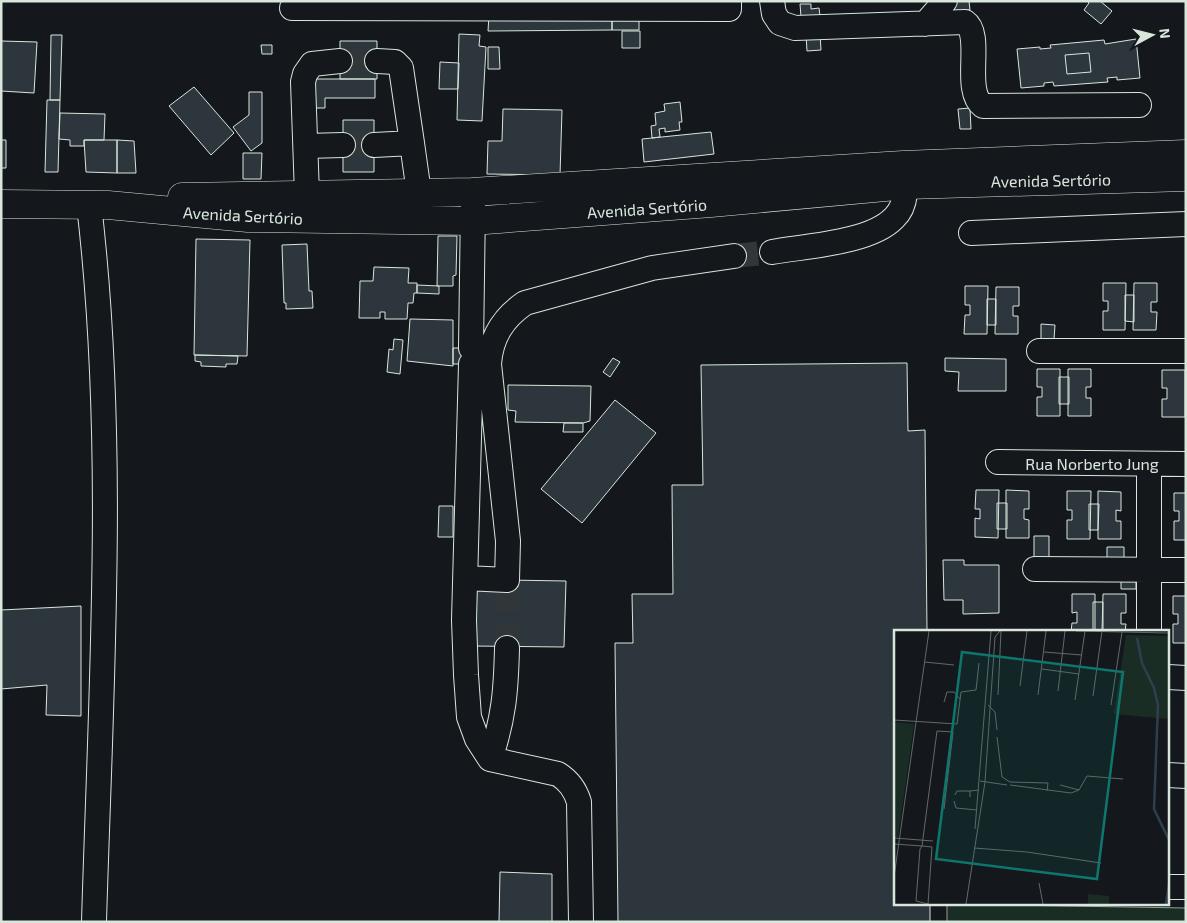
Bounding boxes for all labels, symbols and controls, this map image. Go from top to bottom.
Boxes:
north arrow [1127,10,1177,60]
text: N [1156,27,1174,39]
street label: Avenida Sertório [991,169,1111,191]
street label: Avenida Sertório [586,194,708,222]
street label: Avenida Sertório [183,202,303,228]
street label: Rua Norberto Jung [1025,454,1159,473]
inset map [894,630,1170,906]

